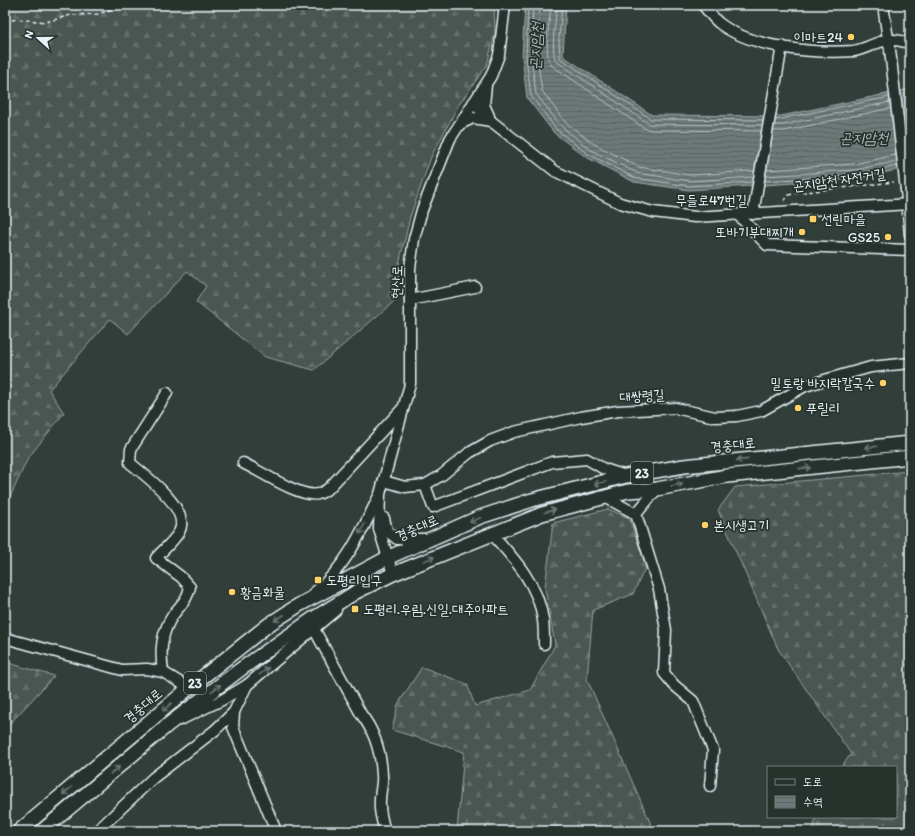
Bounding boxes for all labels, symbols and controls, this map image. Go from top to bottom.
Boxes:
north arrow [18,18,58,58]
water label: 곤지암천 [526,19,546,71]
text: N [22,29,37,40]
place label: 이마트24 [793,29,844,46]
marker: 이마트24 [846,32,856,42]
water label: 곤지암천 [840,129,890,147]
street label: 곤지암천 자전거길 [792,165,887,195]
street label: 무들로47번길 [675,192,748,209]
place label: 선린마을 [821,211,866,228]
marker: 선린마을 [808,214,818,224]
place label: 또바기부대찌개 [715,224,794,241]
marker: 또바기부대찌개 [797,227,807,237]
place label: GS25 [848,229,880,246]
marker: GS25 [883,232,893,242]
street label: 현산로 [388,265,406,299]
place label: 밀토랑 바지락칼국수 [770,375,875,392]
marker: 밀토랑 바지락칼국수 [878,378,888,388]
street label: 대쌍령길 [619,386,666,406]
place label: 푸릴리 [806,400,840,417]
marker: 푸릴리 [793,403,803,413]
street label: 경충대로 [710,434,756,456]
one-way arrow [865,443,878,451]
one-way arrow [736,456,749,463]
road number: 23 [631,462,653,484]
one-way arrow [799,464,812,472]
one-way arrow [594,480,607,487]
one-way arrow [670,481,683,489]
one-way arrow [543,507,556,514]
street label: 경충대로 [393,511,441,545]
one-way arrow [470,516,482,524]
place label: 본시생고기 [713,517,769,534]
marker: 본시생고기 [700,520,710,530]
one-way arrow [358,523,365,535]
one-way arrow [422,555,434,563]
place label: 도평리입구 [326,572,382,589]
marker: 도평리입구 [313,575,323,585]
place label: 황금화물 [240,584,285,601]
marker: 황금화물 [227,587,237,597]
place label: 도평리.우림.신일.대주아파트 [363,601,509,618]
marker: 도평리.우림.신일.대주아파트 [350,604,360,614]
one-way arrow [274,614,285,622]
one-way arrow [258,667,269,676]
road number: 23 [184,672,206,694]
one-way arrow [210,684,221,693]
street label: 경충대로 [120,685,166,727]
one-way arrow [161,703,172,712]
one-way arrow [109,765,120,774]
legend [767,766,897,818]
text: 도로 [803,775,822,789]
one-way arrow [62,786,72,795]
text: 수역 [803,795,823,809]

